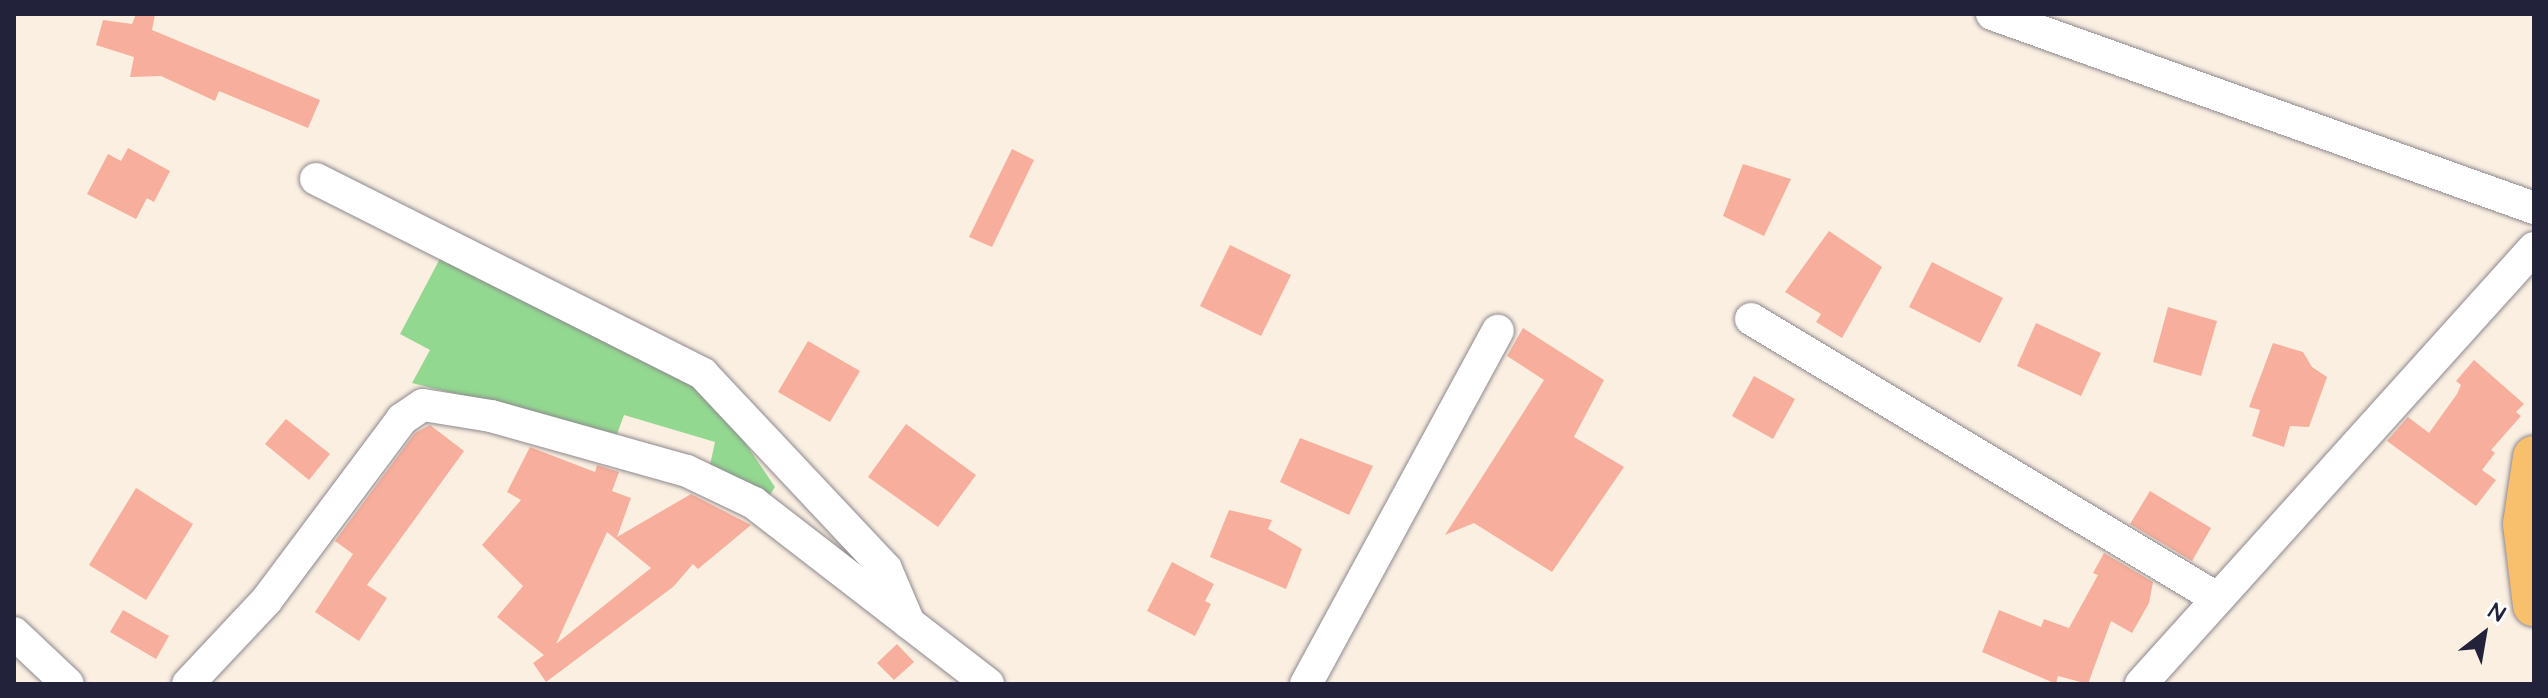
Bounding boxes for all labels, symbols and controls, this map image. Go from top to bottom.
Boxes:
north arrow [2444,594,2524,674]
text: N [2483,596,2511,630]

